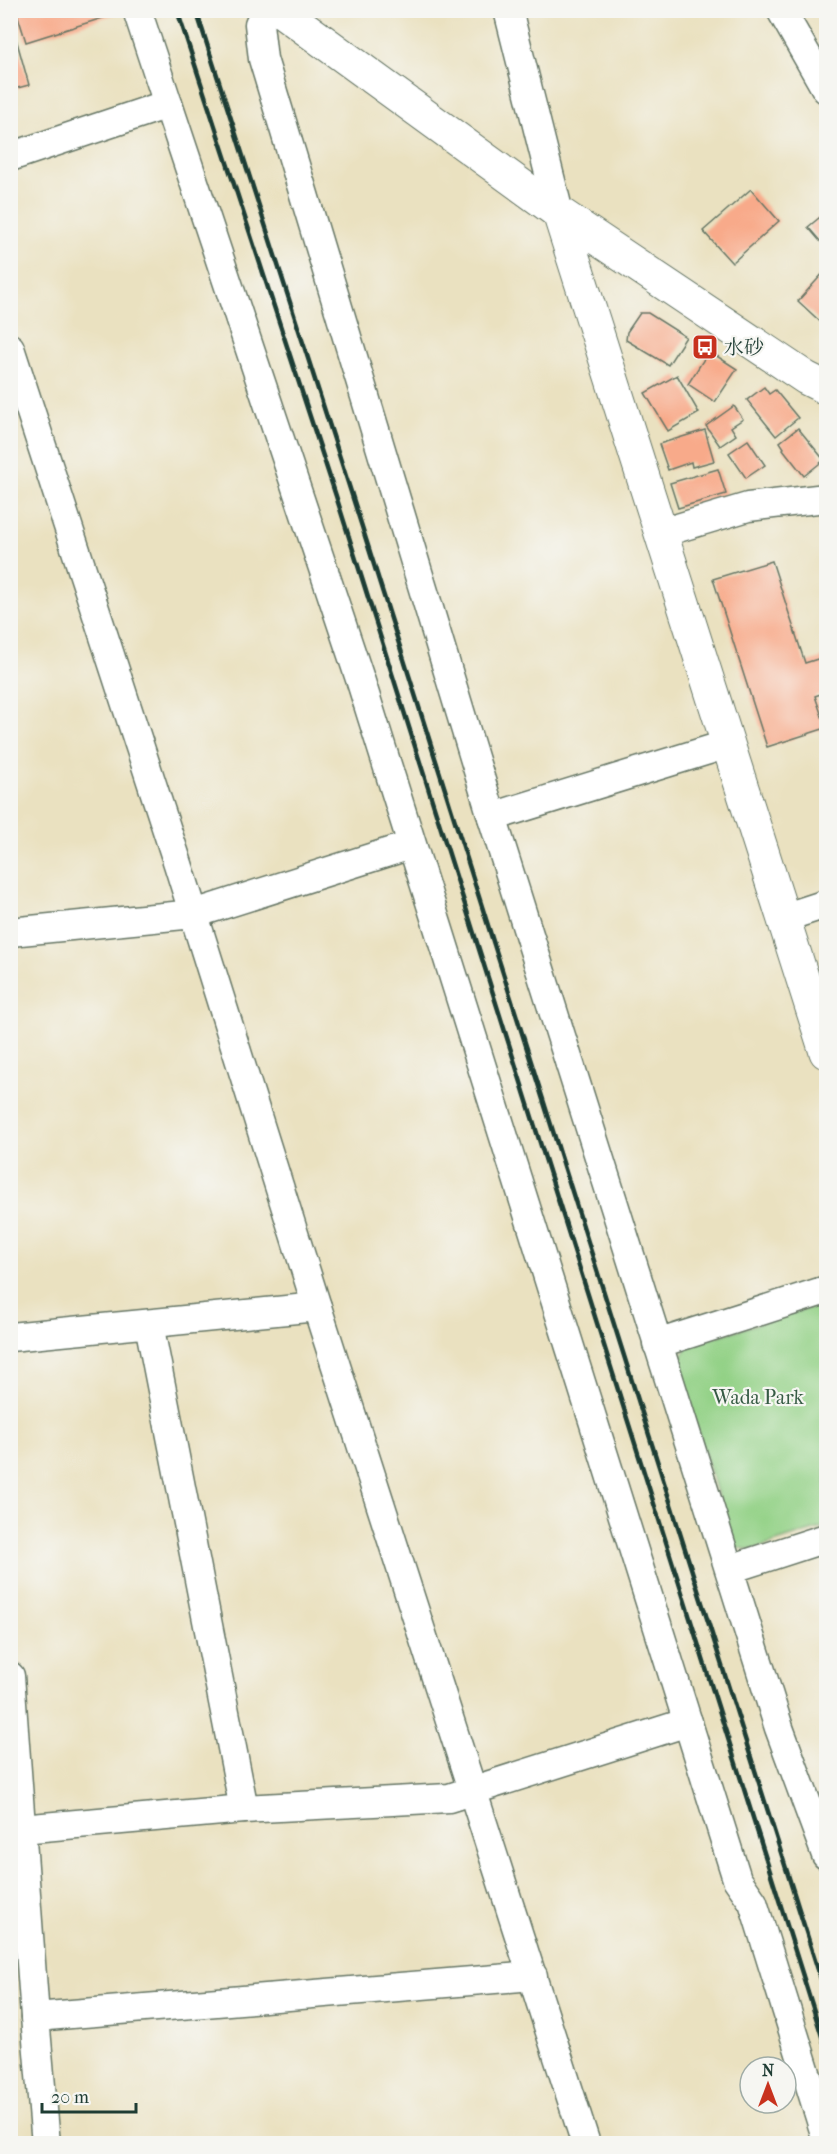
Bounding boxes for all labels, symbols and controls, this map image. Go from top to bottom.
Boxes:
bus stop icon: 水砂 [690,332,720,362]
place label: 水砂 [724,336,764,359]
park label: Wada Park [711,1386,805,1409]
north arrow [738,2055,798,2115]
text: N [762,2061,775,2080]
scale bar [42,2076,136,2114]
text: 20 m [51,2087,89,2108]

